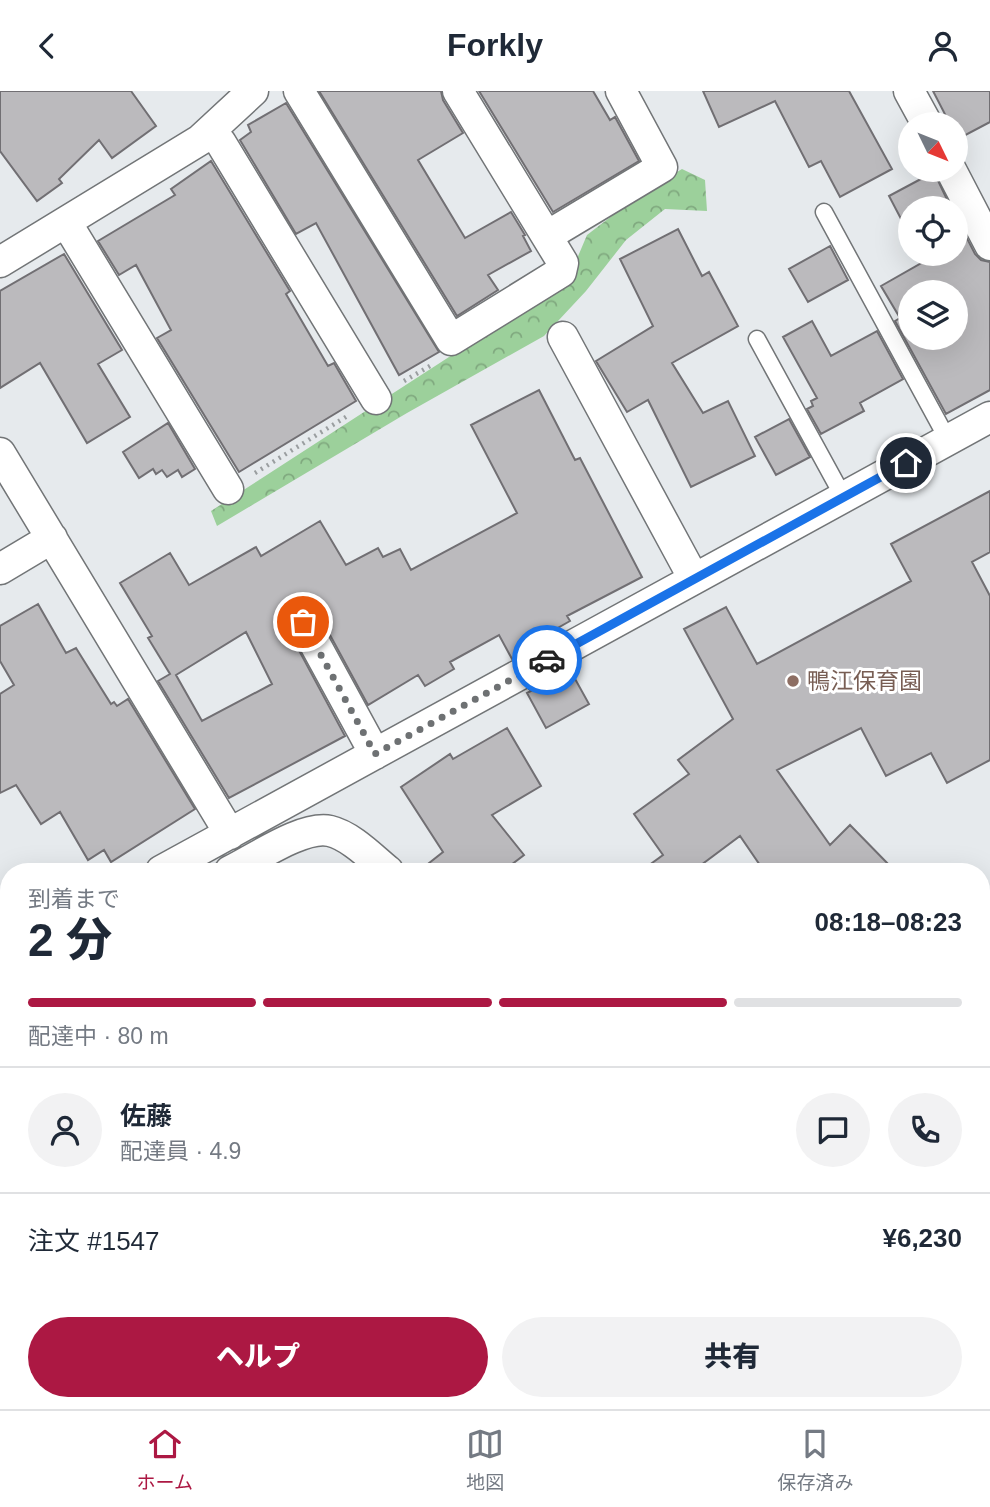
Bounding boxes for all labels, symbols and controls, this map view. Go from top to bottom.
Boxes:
icon: back [28,27,66,65]
text: Forkly [447,27,543,63]
icon: person [924,27,962,65]
north arrow [898,112,968,182]
map controls [898,112,968,350]
button: locate [898,196,968,266]
button: layers [898,280,968,350]
pin [876,433,936,493]
icon: home [887,444,925,482]
pin [273,592,333,652]
icon: bag [284,603,322,641]
courier [512,625,582,695]
icon: car [528,641,566,679]
place label: 鴨江保育園 [807,668,922,694]
marker: 鴨江保育園 [785,673,801,689]
text: 到着まで [28,886,120,912]
text: 08:18–08:23 [815,907,962,937]
text: 2 分 [28,914,112,966]
text: 配達中 · 80 m [28,1023,169,1049]
button: person [28,1093,102,1167]
button: chat [796,1093,870,1167]
button: phone [888,1093,962,1167]
text: 佐藤 [120,1101,172,1131]
text: 配達員 · 4.9 [120,1138,241,1164]
text: ¥6,230 [882,1223,962,1253]
text: 注文 #1547 [28,1226,160,1256]
button: ヘルプ [28,1317,488,1397]
button: 共有 [502,1317,962,1397]
tab: ホーム [137,1425,193,1494]
tab: 地図 [466,1425,504,1494]
tab: 保存済み [777,1425,853,1494]

